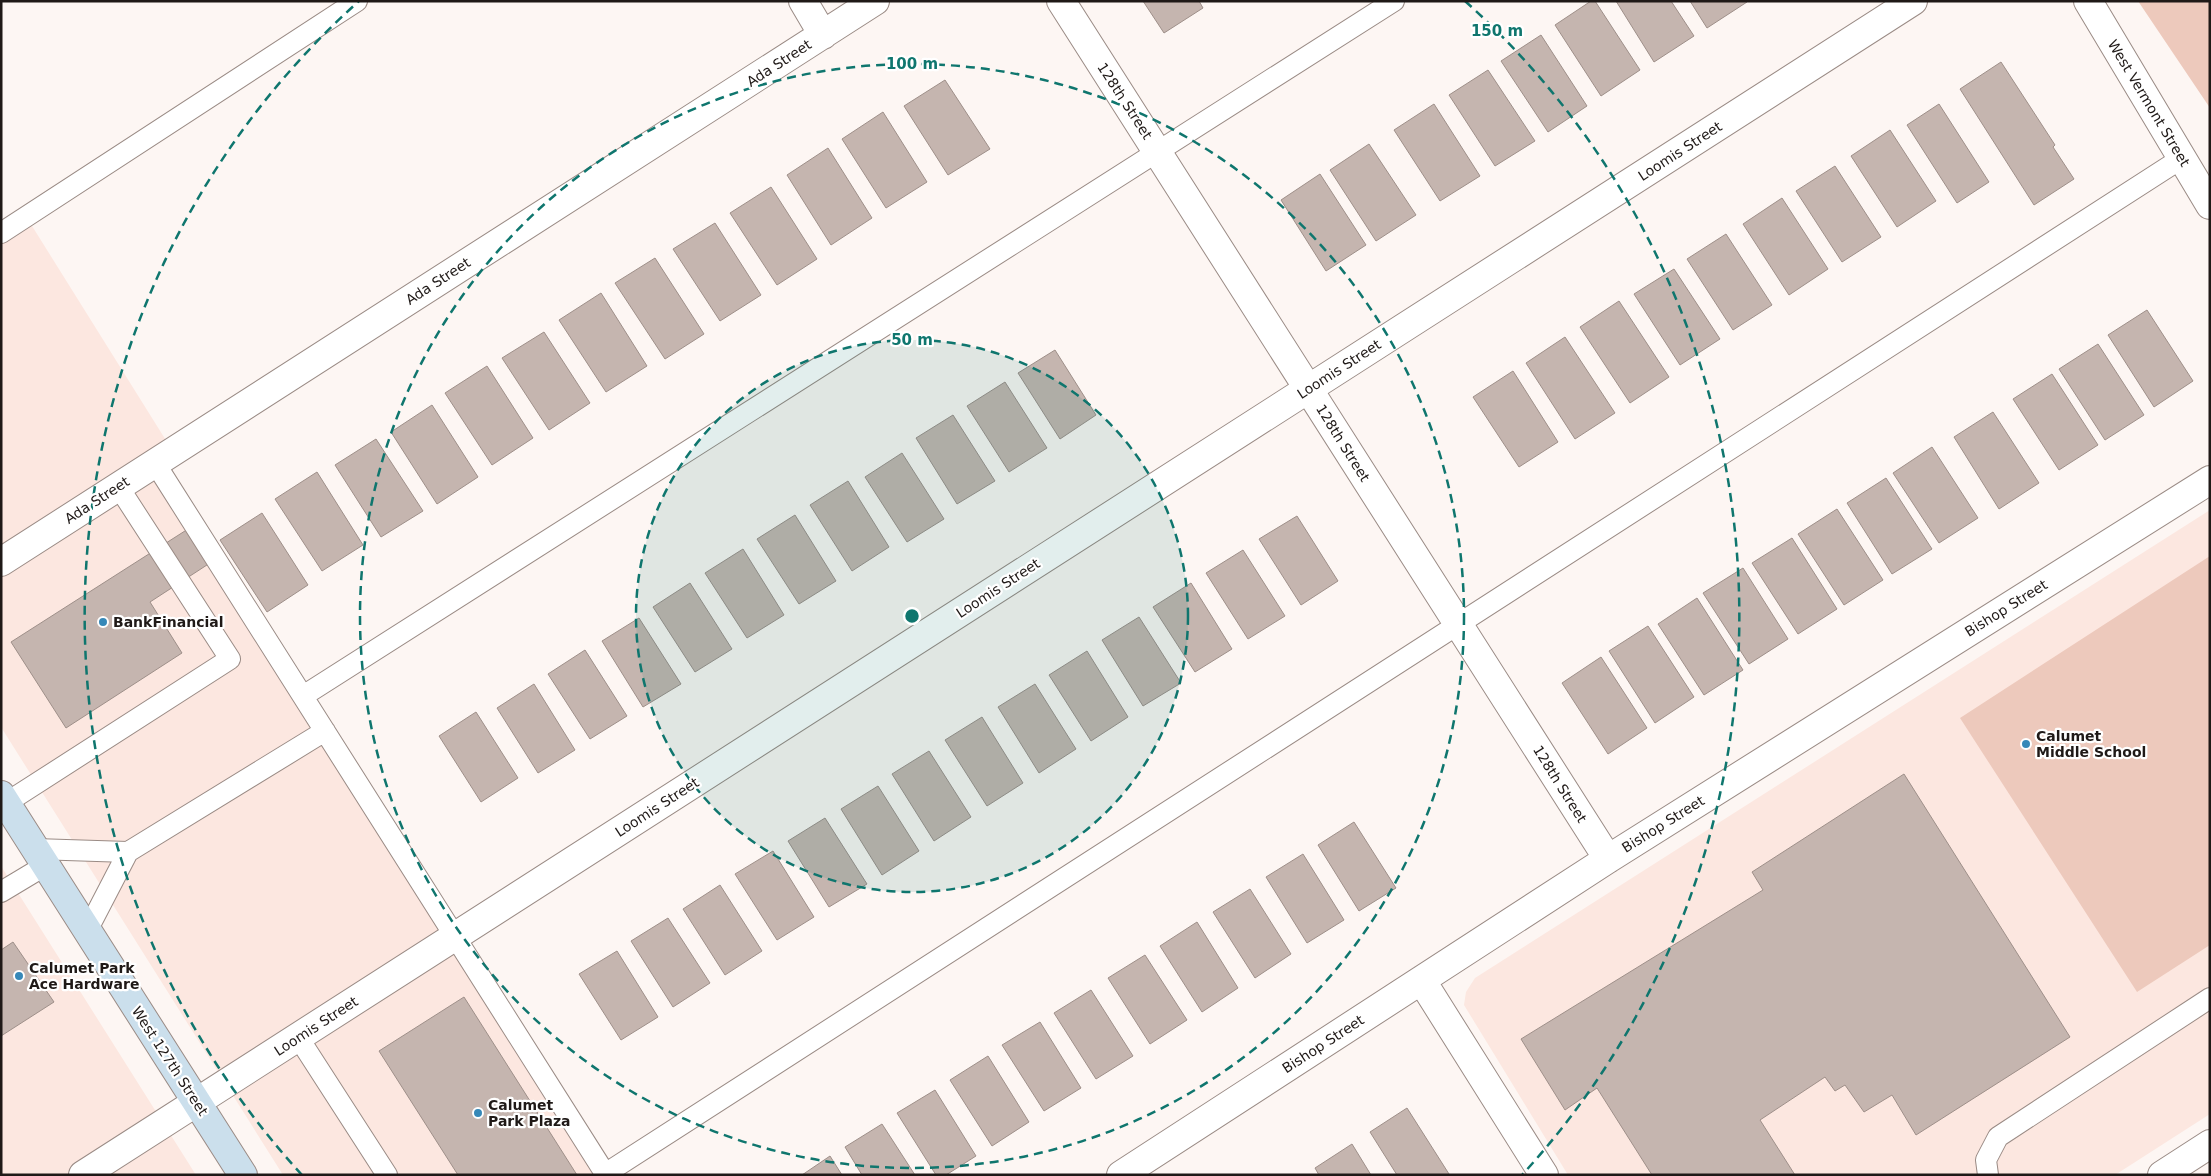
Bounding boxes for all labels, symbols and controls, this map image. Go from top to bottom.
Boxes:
text: 150 m [1471,22,1523,40]
street label: Ada Street [744,36,815,90]
street label: West Vermont Street [2105,37,2193,170]
text: 100 m [886,55,938,73]
street label: 128th Street [1094,60,1156,143]
street label: Loomis Street [1635,118,1725,184]
street label: Ada Street [403,254,474,308]
text: 50 m [891,331,933,349]
street label: Loomis Street [1294,336,1384,402]
street label: 128th Street [1313,401,1373,485]
street label: Ada Street [62,473,133,527]
street label: Loomis Street [953,555,1043,621]
street label: Bishop Street [1962,576,2051,640]
centre of rings [903,607,921,625]
place label: BankFinancial [113,614,223,630]
marker: BankFinancial [97,616,109,628]
place label: Calumet Middle School [2036,728,2146,760]
marker: Calumet Middle School [2020,738,2032,750]
street label: 128th Street [1530,742,1590,826]
street label: Loomis Street [612,774,702,840]
street label: Bishop Street [1619,792,1708,856]
place label: Calumet Park Ace Hardware [29,960,139,992]
marker: Calumet Park Ace Hardware [13,970,25,982]
street label: Loomis Street [271,993,361,1059]
street label: West 127th Street [129,1003,212,1119]
street label: Bishop Street [1279,1011,1367,1076]
place label: Calumet Park Plaza [488,1097,571,1129]
marker: Calumet Park Plaza [472,1107,484,1119]

